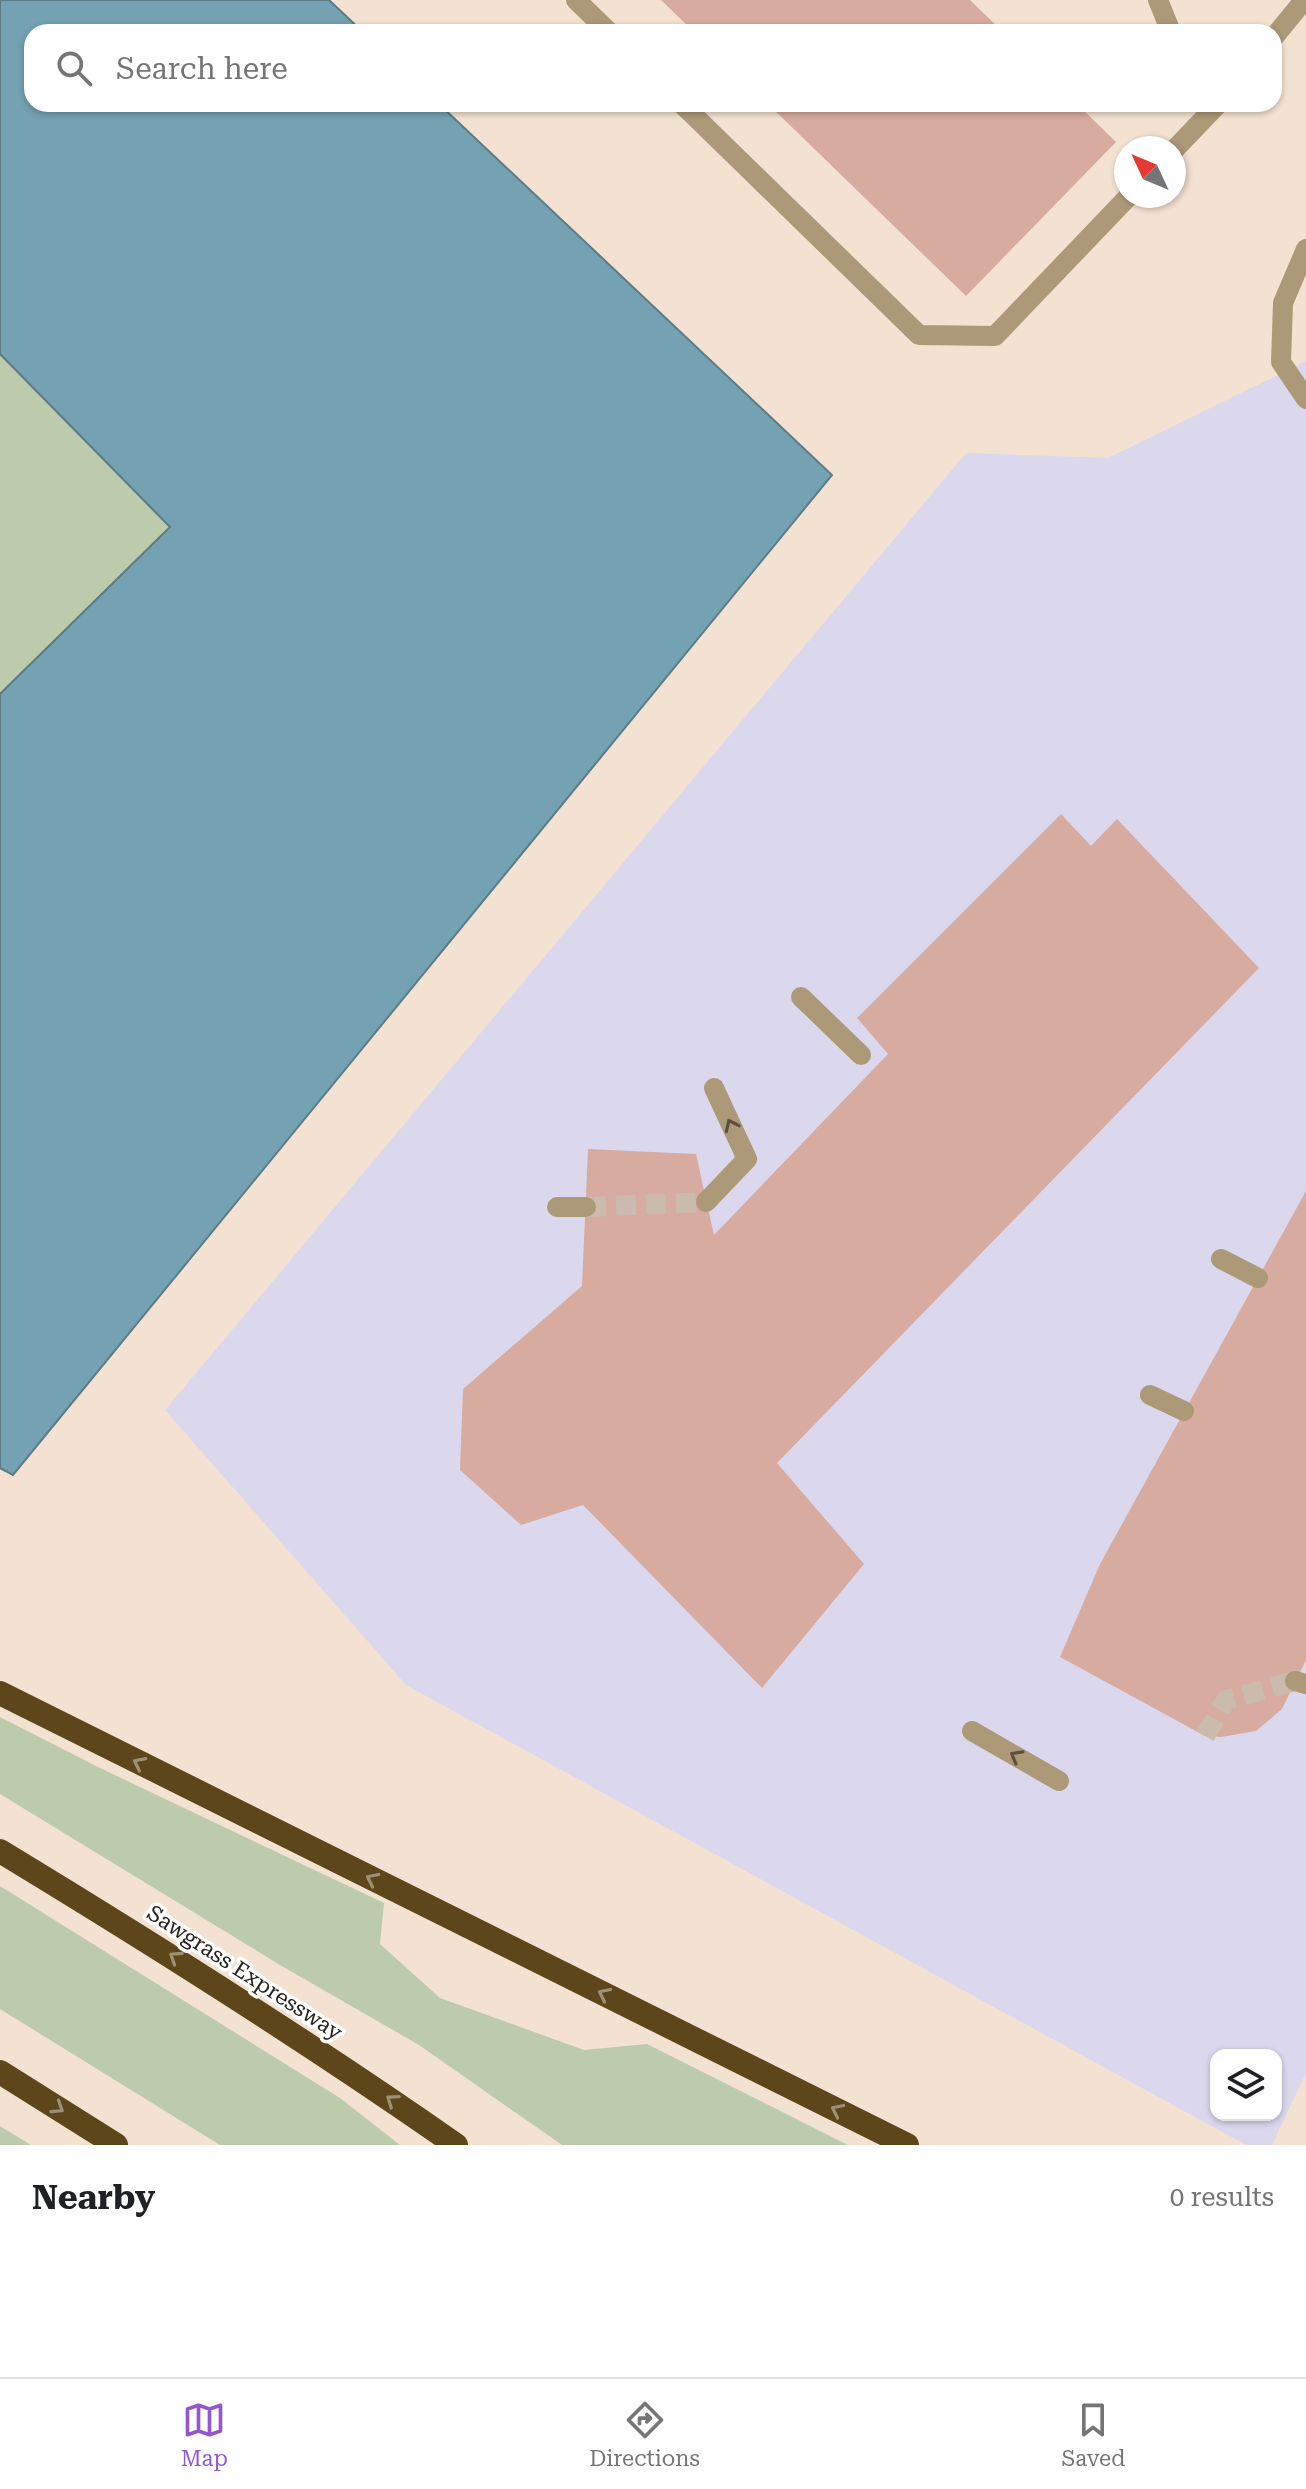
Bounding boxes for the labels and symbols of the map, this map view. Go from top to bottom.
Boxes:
north arrow [1114,136,1186,208]
one-way arrow [725,1118,741,1133]
one-way arrow [1010,1750,1025,1766]
one-way arrow [133,1757,148,1772]
one-way arrow [365,1873,380,1888]
street label: Sawgrass Expressway [142,1900,347,2045]
one-way arrow [169,1952,184,1967]
one-way arrow [598,1989,613,2004]
one-way arrow [386,2095,400,2110]
one-way arrow [49,2099,64,2114]
one-way arrow [831,2104,846,2120]

